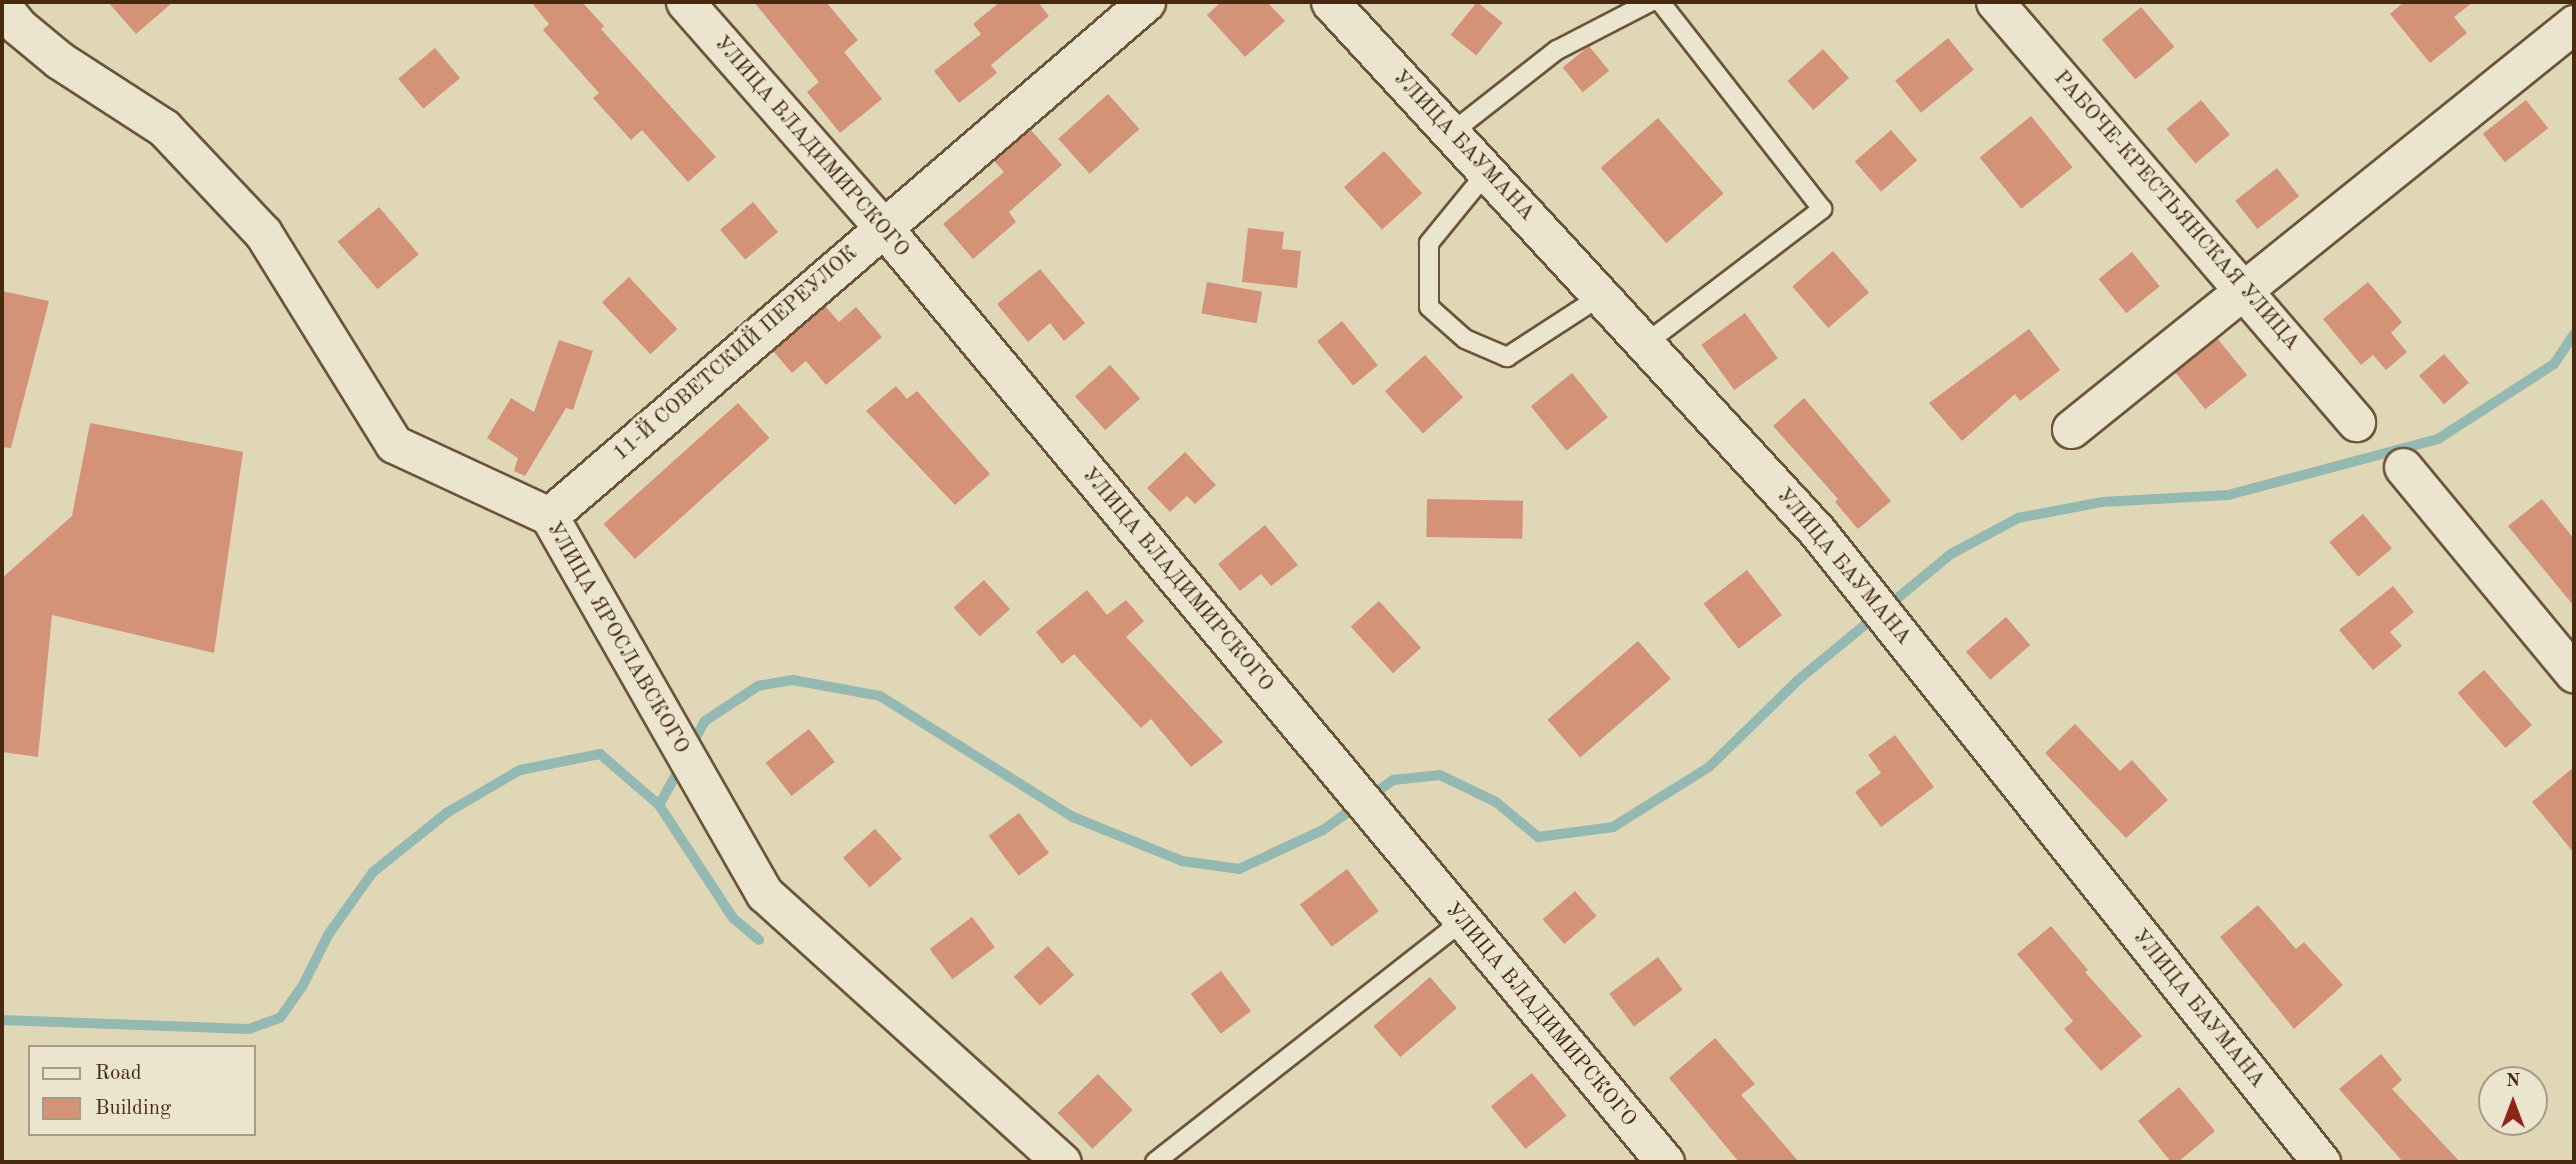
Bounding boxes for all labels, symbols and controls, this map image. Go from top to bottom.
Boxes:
street label: УЛИЦА ВЛАДИМИРСКОГО [708,31,914,263]
street label: УЛИЦА БАУМАНА [1387,66,1539,226]
street label: РАБОЧЕ-КРЕСТЬЯНСКАЯ УЛИЦА [2048,66,2304,356]
street label: 11-Й СОВЕТСКИЙ ПЕРЕУЛОК [609,241,863,467]
street label: УЛИЦА ВЛАДИМИРСКОГО [1076,463,1278,697]
street label: УЛИЦА БАУМАНА [1770,484,1916,650]
street label: УЛИЦА ЯРОСЛАВСКОГО [540,518,694,758]
street label: УЛИЦА ВЛАДИМИРСКОГО [1439,898,1641,1132]
street label: УЛИЦА БАУМАНА [2126,925,2270,1093]
legend [28,1045,256,1136]
text: Road [95,1063,142,1084]
north arrow [2478,1066,2548,1136]
text: N [2506,1072,2520,1091]
text: Building [95,1098,171,1119]

